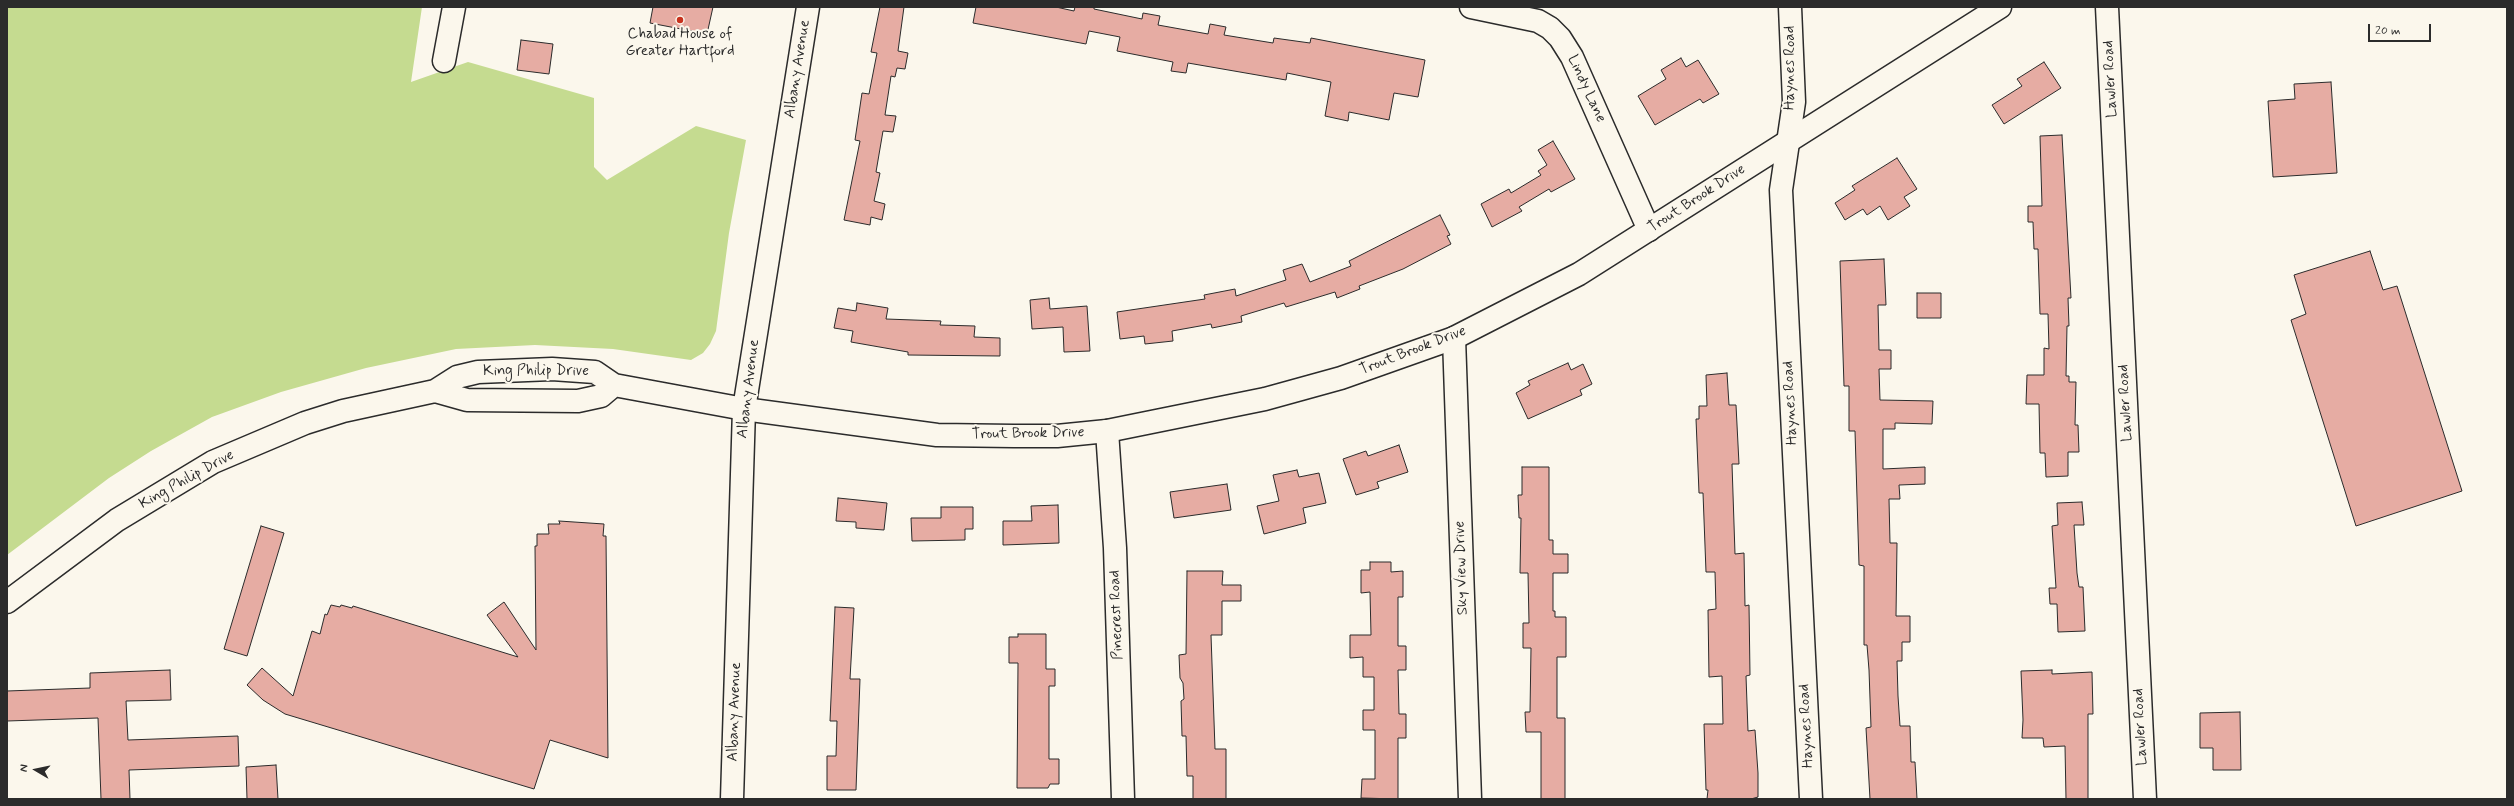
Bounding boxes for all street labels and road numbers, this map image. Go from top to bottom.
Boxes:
street label: Albany Avenue [781,18,815,120]
street label: Haynes Road [1782,26,1800,110]
street label: Lawler Road [2100,40,2122,118]
street label: Lindy Lane [1563,52,1609,126]
street label: Trout Brook Drive [1645,161,1749,237]
street label: Trout Brook Drive [1357,322,1469,380]
street label: Albany Avenue [734,339,764,439]
street label: Haynes Road [1780,360,1802,446]
street label: King Philip Drive [483,363,589,381]
street label: Lawler Road [2115,364,2137,442]
street label: Trout Brook Drive [971,424,1085,444]
street label: King Philip Drive [136,446,238,514]
street label: Sky View Drive [1451,520,1473,616]
street label: Pinecrest Road [1106,570,1128,660]
street label: Albany Avenue [724,662,746,762]
street label: Haynes Road [1796,683,1818,769]
street label: Lawler Road [2130,688,2152,766]

